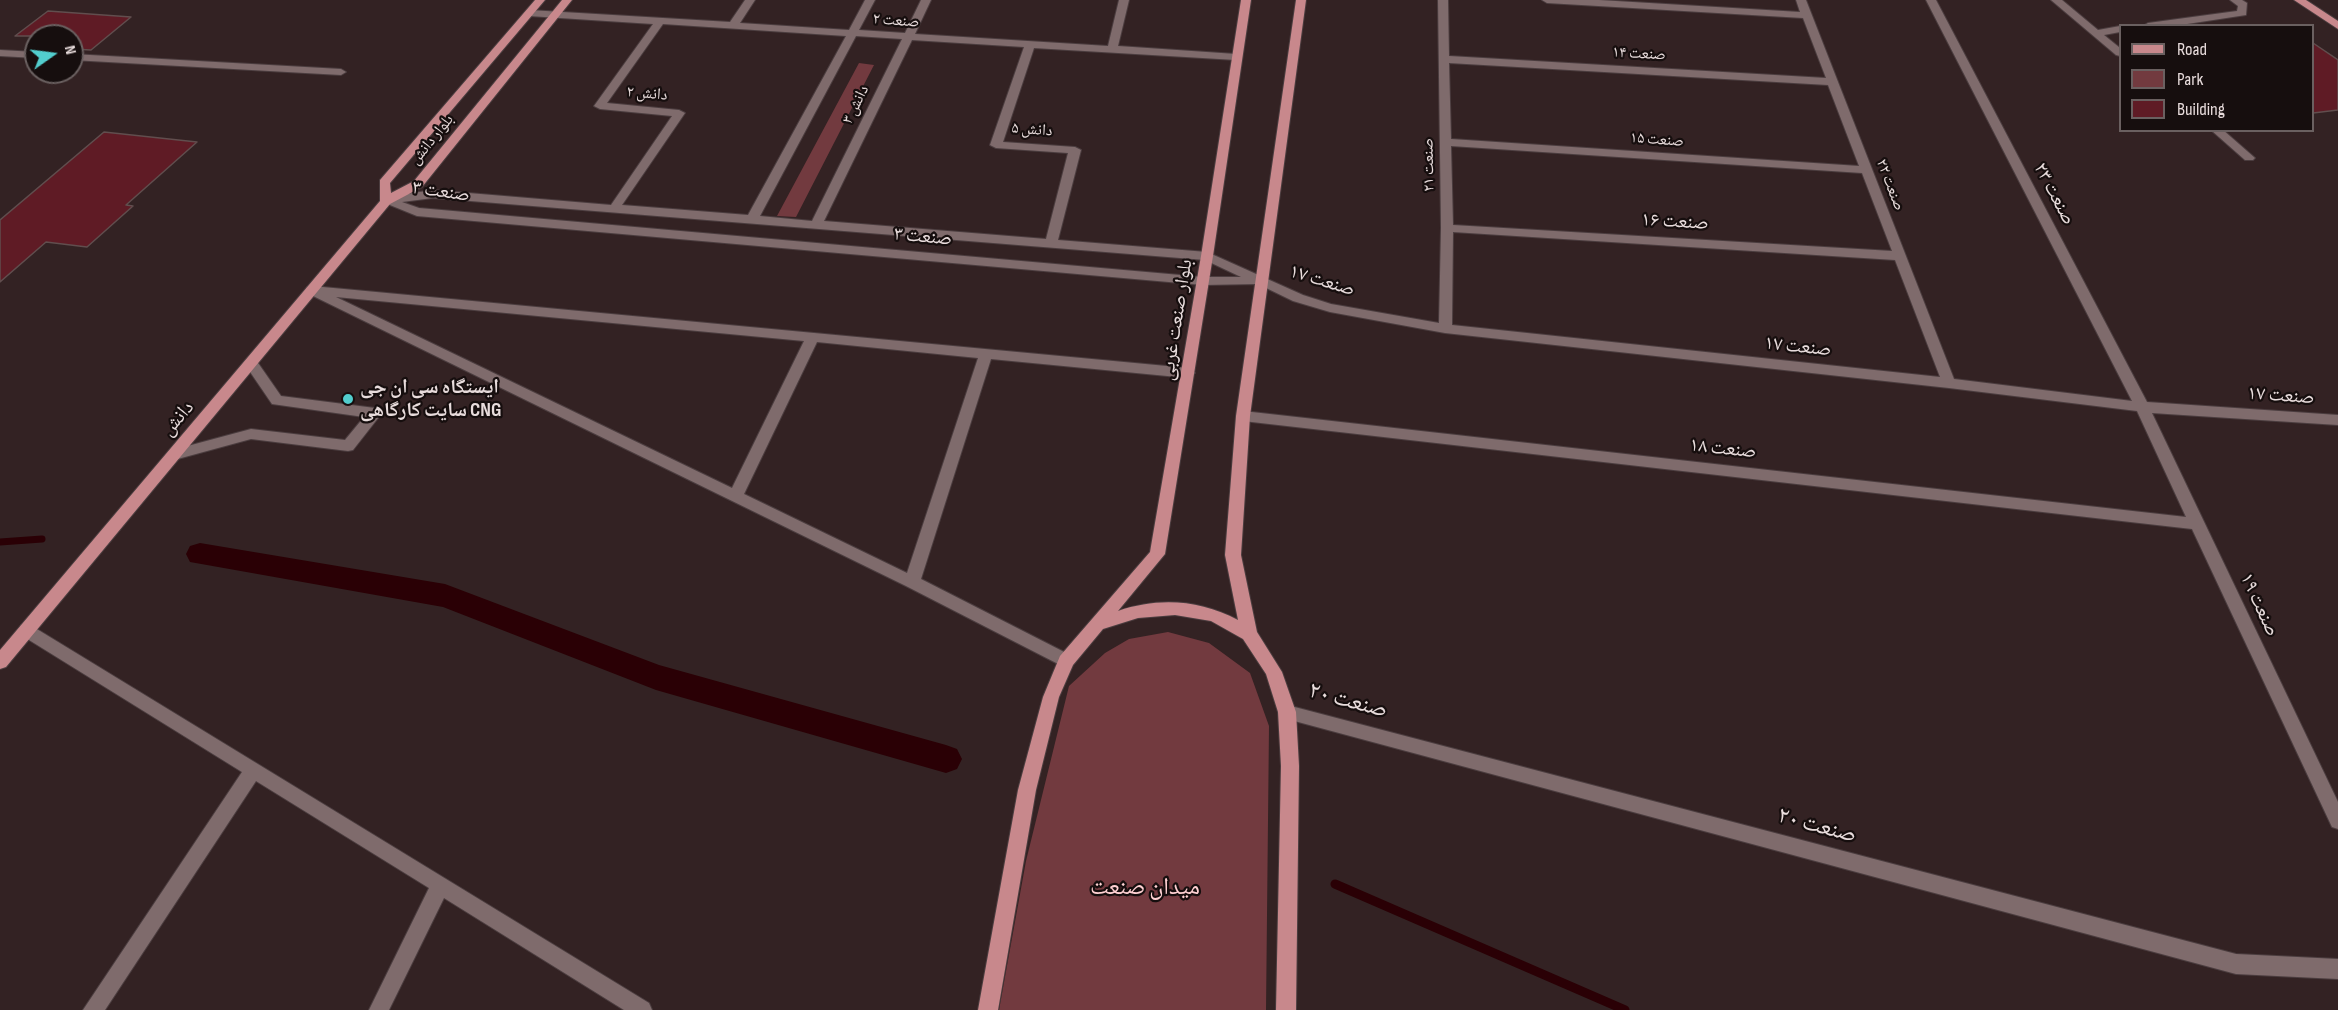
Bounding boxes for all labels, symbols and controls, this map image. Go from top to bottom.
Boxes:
street label: صنعت ۲ [872,10,920,32]
north arrow [24,24,84,84]
legend [2119,24,2314,132]
text: Road [2177,39,2207,60]
street label: صنعت ۱۴ [1612,43,1666,65]
text: N [60,44,80,56]
text: Park [2177,69,2203,90]
street label: دانش ۳ [838,82,874,128]
street label: دانش ۲ [626,83,668,105]
text: Building [2177,99,2225,120]
street label: بلوار دانش [406,111,458,169]
street label: دانش ۵ [1011,119,1053,141]
street label: صنعت ۱۵ [1629,129,1685,151]
street label: صنعت ۲۱ [1419,138,1439,192]
street label: صنعت ۲۲ [1871,156,1909,214]
street label: صنعت ۲۳ [2028,159,2080,229]
street label: صنعت ۳ [410,176,472,208]
street label: صنعت ۱۶ [1641,208,1709,236]
street label: صنعت ۳ [893,223,953,251]
street label: بلوار صنعت غربی [1156,258,1198,382]
street label: صنعت ۱۷ [1286,260,1358,302]
street label: صنعت ۱۷ [1763,332,1833,362]
place label: ایستگاه سی ان جی سایت کارگاهی CNG [360,376,502,423]
street label: صنعت ۱۷ [2247,382,2315,410]
marker: ایستگاه سی ان جی سایت کارگاهی CNG [341,392,355,406]
street label: دانش [156,396,200,442]
street label: صنعت ۱۸ [1688,434,1758,464]
street label: صنعت ۱۹ [2234,569,2284,641]
street label: صنعت ۲۰ [1305,677,1391,725]
street label: صنعت ۲۰ [1774,802,1860,850]
park label: میدان صنعت [1090,874,1200,902]

